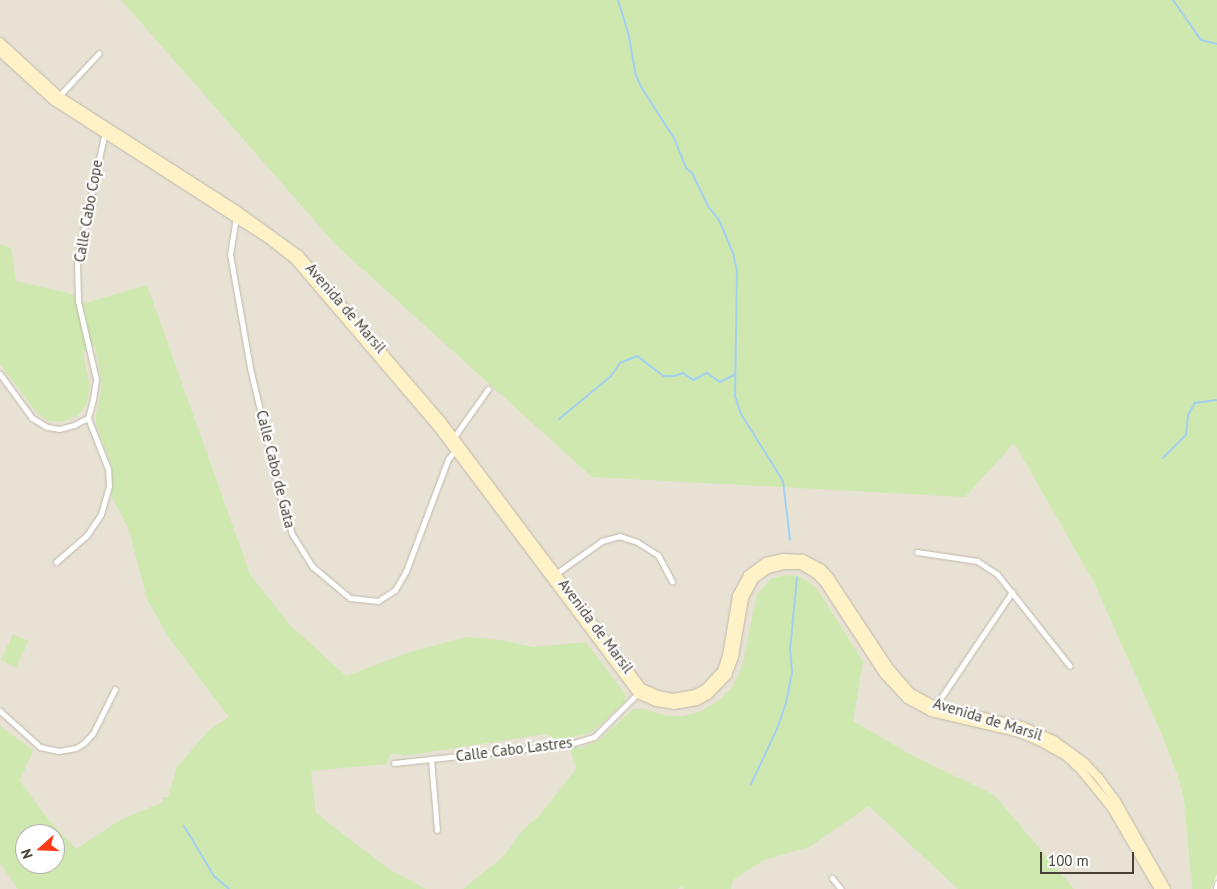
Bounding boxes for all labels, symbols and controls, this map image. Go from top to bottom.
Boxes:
street label: Calle Cabo Cope [70,158,106,264]
street label: Avenida de Marsil [302,259,390,357]
street label: Calle Cabo de Gata [253,408,299,530]
street label: Avenida de Marsil [555,575,637,677]
street label: Avenida de Marsil [931,694,1045,744]
street label: Calle Cabo Lastres [455,733,573,765]
north arrow [15,824,65,874]
scale bar [1042,842,1136,874]
text: N [17,846,37,861]
text: 100 m [1048,851,1089,870]

